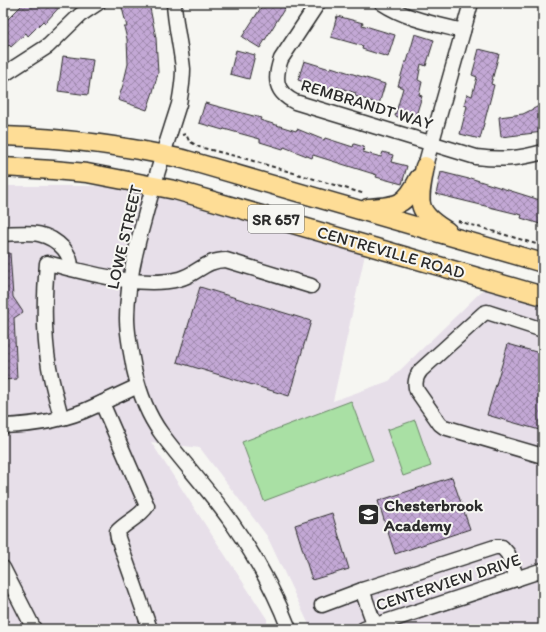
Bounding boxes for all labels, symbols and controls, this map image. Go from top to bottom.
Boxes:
street label: REMBRANDT WAY [299,74,436,134]
street label: LOWE STREET [102,182,146,291]
road number: SR 657 [248,205,304,233]
street label: CENTREVILLE ROAD [315,221,467,283]
place label: Chesterbrook Academy [383,495,483,536]
school or university icon: Chesterbrook Academy [356,502,382,528]
street label: CENTERVIEW DRIVE [373,549,523,615]

